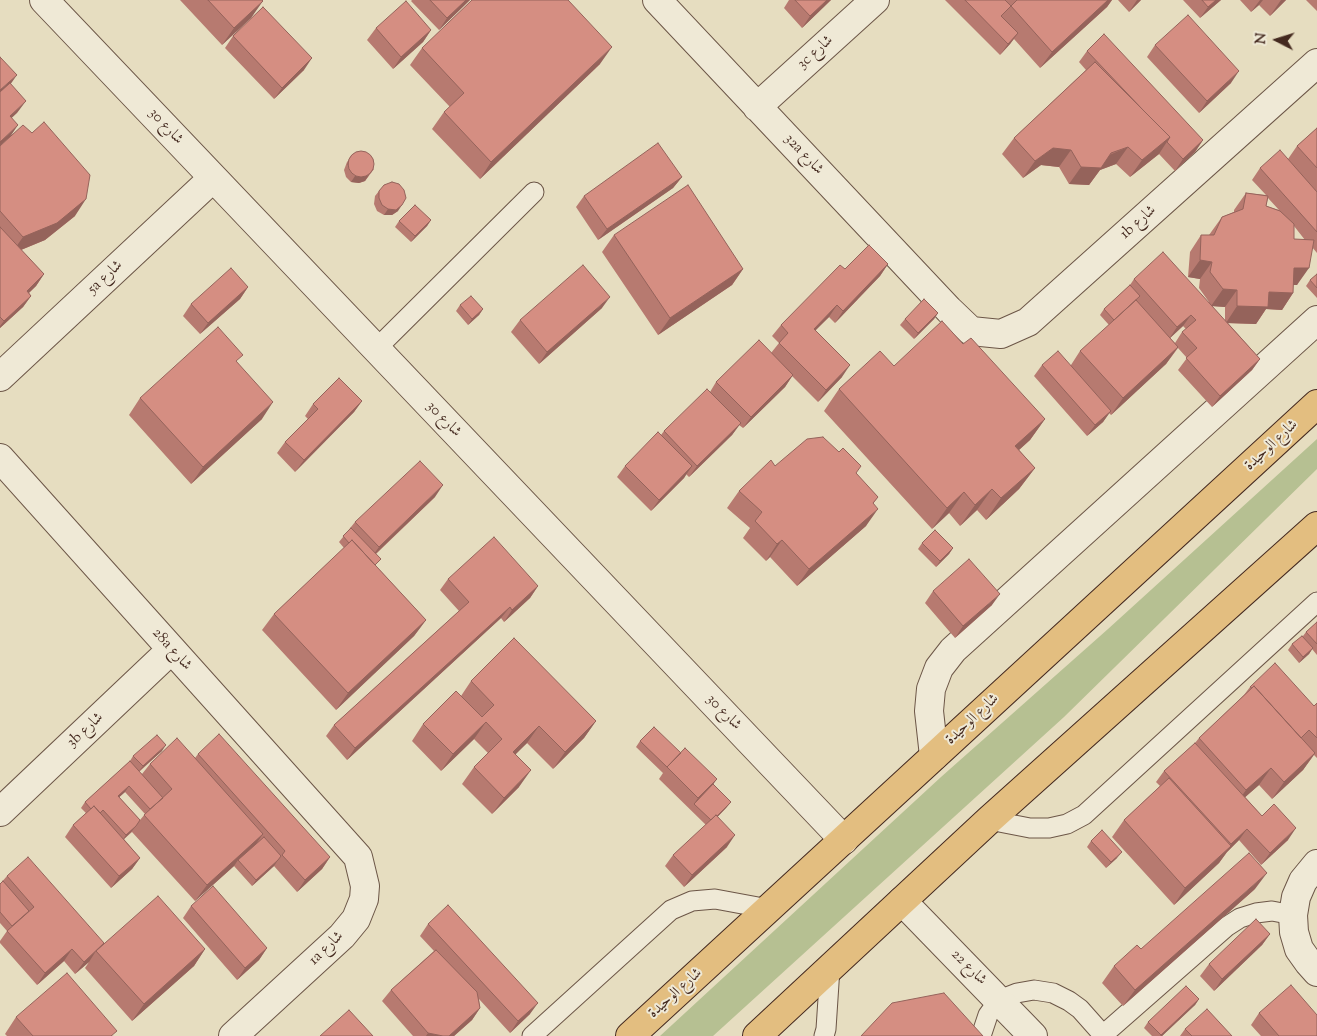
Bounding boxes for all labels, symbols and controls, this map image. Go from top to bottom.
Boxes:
north arrow [1252,15,1302,65]
street label: 3c شارع [794,32,838,74]
text: N [1252,32,1273,45]
street label: شارع 30 [144,105,186,149]
street label: 32a شارع [780,131,826,179]
street label: 1b شارع [1117,202,1161,244]
street label: 5a شارع [85,257,127,299]
street label: شارع 30 [422,398,464,442]
street label: شارع الوحيدة [1242,417,1302,475]
street label: 28a شارع [147,625,195,675]
street label: شارع 30 [702,691,744,735]
street label: شارع الوحيدة [943,691,1003,749]
street label: 3b شارع [64,710,108,752]
street label: 1a شارع [306,928,348,970]
street label: شارع 22 [946,946,990,990]
street label: شارع الوحيدة [645,965,707,1023]

